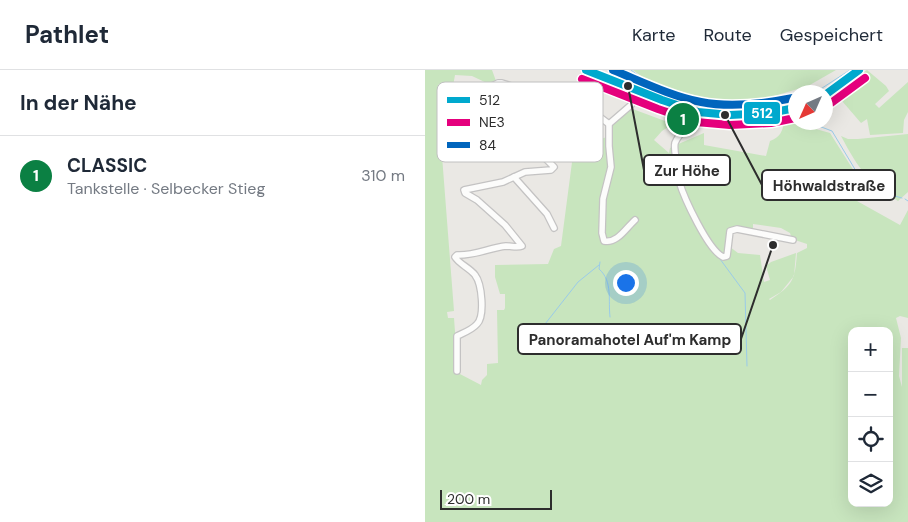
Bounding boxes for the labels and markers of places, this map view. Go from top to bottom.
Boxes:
pin: 1 [667,100,699,138]
callout: Zur Höhe [644,155,730,185]
callout: Höhwaldstraße [762,170,895,200]
callout: Panoramahotel Auf'm Kamp [518,324,741,354]

